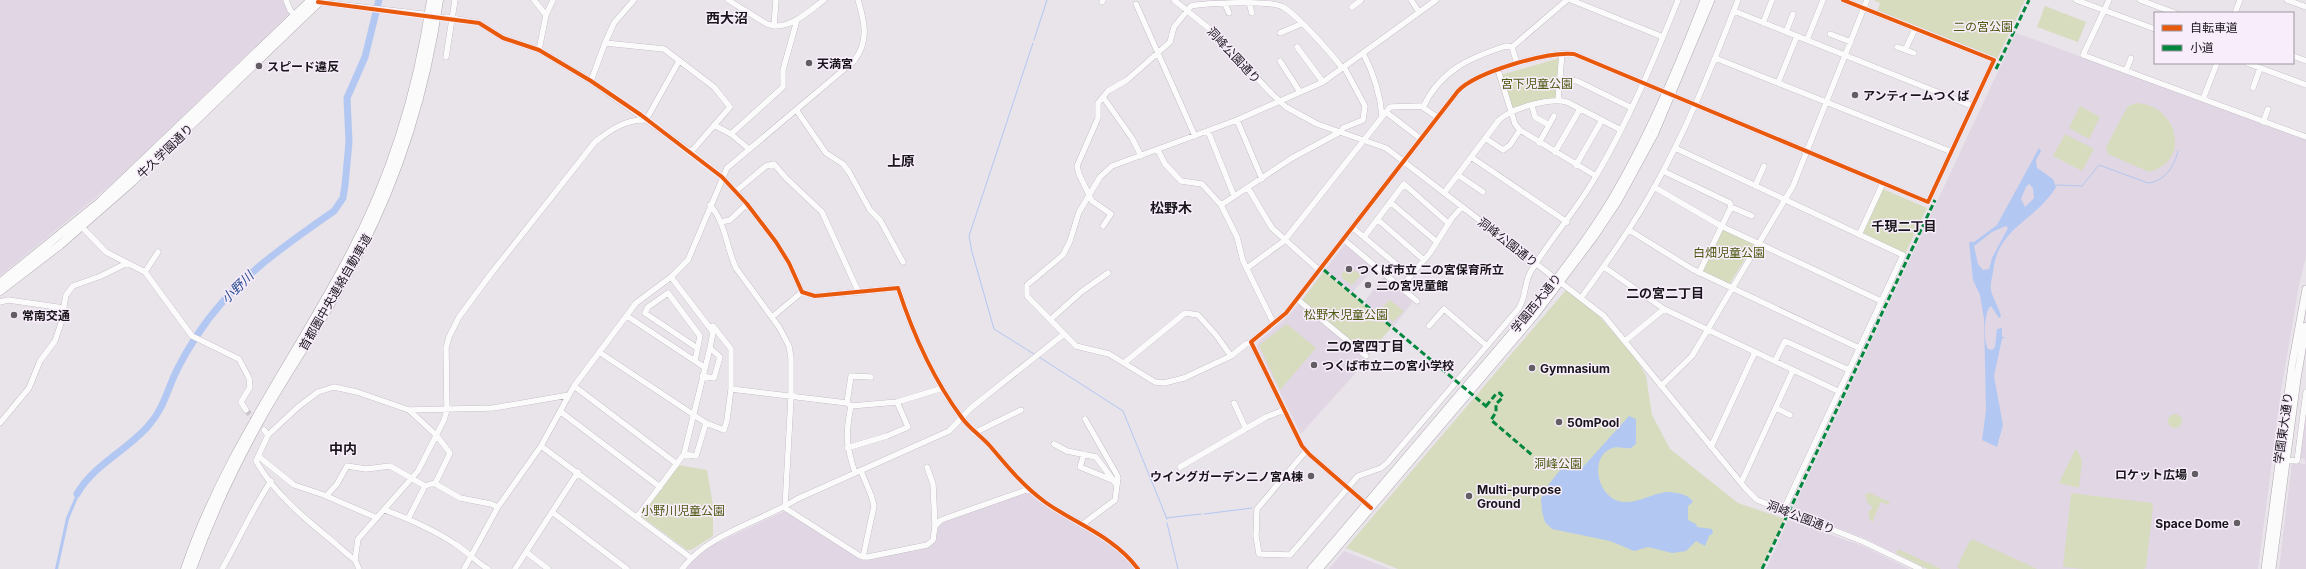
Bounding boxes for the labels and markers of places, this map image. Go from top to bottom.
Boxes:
place label: 天満宮 [817,56,853,71]
marker: 天満宮 [804,58,814,68]
place label: スピード違反 [267,59,339,74]
marker: スピード違反 [254,61,264,71]
place label: アンティームつくば [1863,88,1969,103]
marker: アンティームつくば [1850,90,1860,100]
place label: つくば市立 二の宮保育所立 [1357,262,1504,277]
marker: つくば市立 二の宮保育所立 [1344,264,1354,274]
place label: 二の宮児童館 [1376,278,1448,293]
marker: 二の宮児童館 [1363,280,1373,290]
place label: 常南交通 [22,308,70,323]
marker: 常南交通 [9,310,19,320]
place label: つくば市立二の宮小学校 [1322,358,1454,373]
marker: つくば市立二の宮小学校 [1309,360,1319,370]
place label: Gymnasium [1540,361,1610,376]
marker: Gymnasium [1527,363,1537,373]
place label: 50mPool [1567,415,1619,430]
marker: 50mPool [1554,417,1564,427]
place label: ロケット広場 [2115,467,2187,482]
place label: ウイングガーデン二ノ宮A棟 [1150,469,1303,484]
marker: ロケット広場 [2190,469,2200,479]
marker: ウイングガーデン二ノ宮A棟 [1306,471,1316,481]
place label: Multi-purpose Ground [1477,482,1561,511]
marker: Multi-purpose Ground [1464,491,1474,501]
place label: Space Dome [2155,516,2229,531]
marker: Space Dome [2232,518,2242,528]

